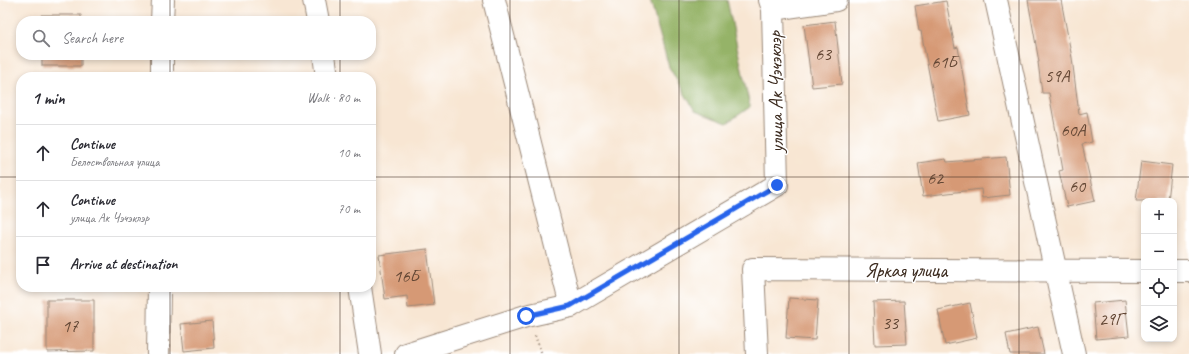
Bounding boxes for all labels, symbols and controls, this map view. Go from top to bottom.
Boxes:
search box [16,16,376,60]
icon: search [30,27,52,49]
text: Search here [62,29,123,48]
street label: улица Ак Чэчэклэр [762,30,789,154]
house number: 63 [815,43,833,65]
house number: 61Б [931,51,960,73]
house number: 59А [1044,65,1071,87]
text: 1 min [32,88,65,109]
text: Walk · 80 m [307,90,360,106]
house number: 60А [1060,119,1087,141]
text: Continue [70,135,115,154]
icon: ahead [32,142,54,164]
text: 10 m [338,145,360,161]
text: Белоствольная улица [70,154,160,170]
house number: 62 [927,167,945,189]
house number: 60 [1069,175,1087,197]
route end [768,176,786,194]
text: Continue [70,191,115,210]
icon: ahead [32,198,54,220]
map controls [1141,198,1177,342]
button: + [1141,198,1177,234]
text: 70 m [338,201,360,217]
text: улица Ак Чэчэклэр [70,210,149,226]
button: − [1141,234,1177,270]
icon: arrive [32,254,54,276]
text: Arrive at destination [70,255,177,274]
street label: Яркая улица [865,258,949,283]
house number: 16Б [393,265,422,287]
button: locate [1141,270,1177,306]
button: layers [1141,306,1177,342]
route start [517,307,535,325]
house number: 29Г [1099,308,1127,330]
house number: 33 [882,312,900,334]
house number: 17 [62,315,79,337]

